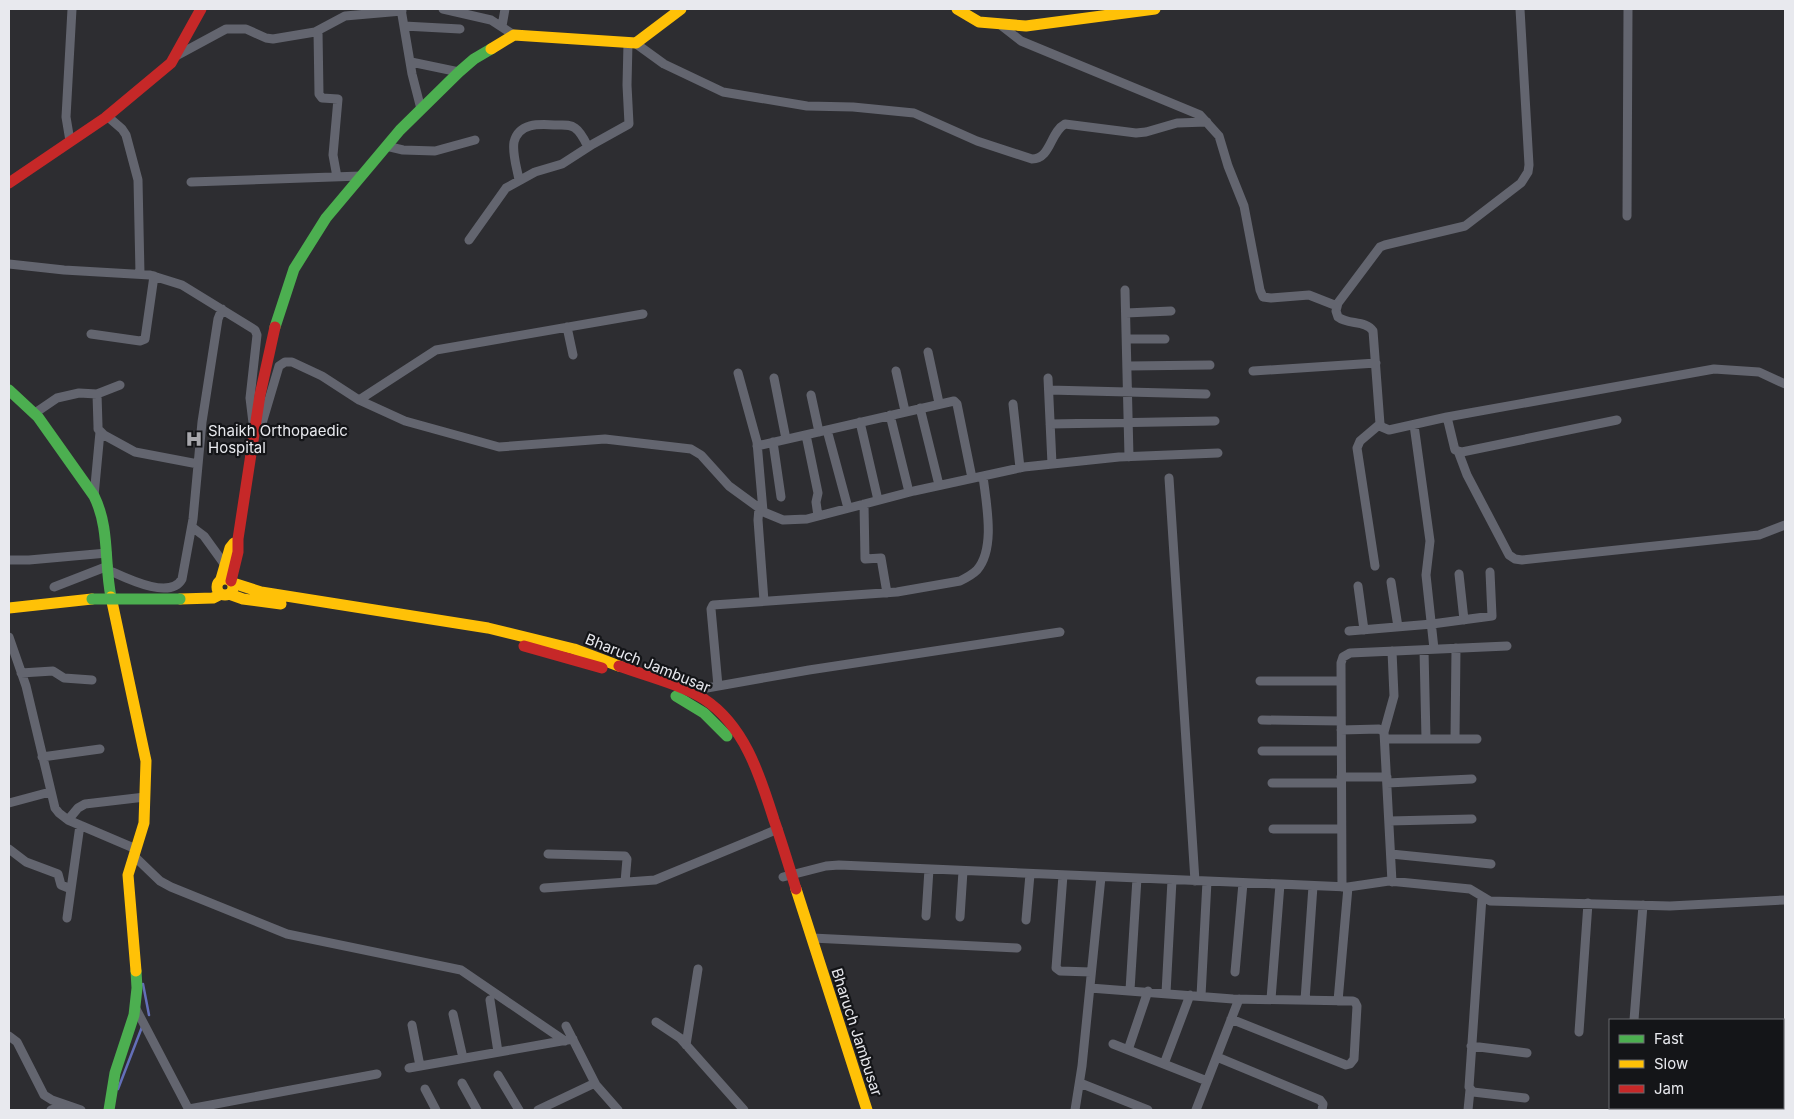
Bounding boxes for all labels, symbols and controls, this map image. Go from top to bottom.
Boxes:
place label: Shaikh Orthopaedic Hospital [208,421,348,457]
hospital icon: Shaikh Orthopaedic Hospital [184,429,204,449]
street label: Bharuch Jambusar [583,629,714,697]
street label: Bharuch Jambusar [827,966,887,1099]
legend [1609,1019,1784,1109]
text: Fast [1654,1029,1684,1048]
text: Slow [1654,1054,1688,1073]
text: Jam [1654,1079,1684,1098]

